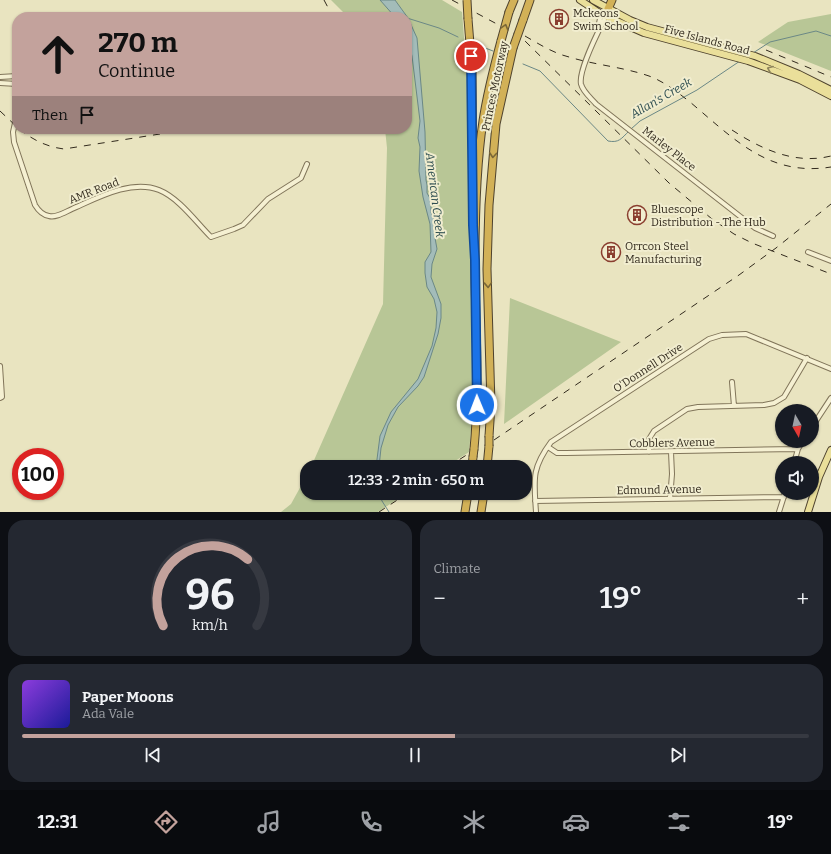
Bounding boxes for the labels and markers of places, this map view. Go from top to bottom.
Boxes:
place label: Mckeons Swim School [573,7,638,33]
building icon: Mckeons Swim School [548,8,570,30]
pin [454,39,488,73]
place label: Bluescope Distribution - The Hub [651,203,766,229]
building icon: Bluescope Distribution - The Hub [626,204,648,226]
place label: Orrcon Steel Manufacturing [625,240,702,266]
building icon: Orrcon Steel Manufacturing [600,241,622,263]

